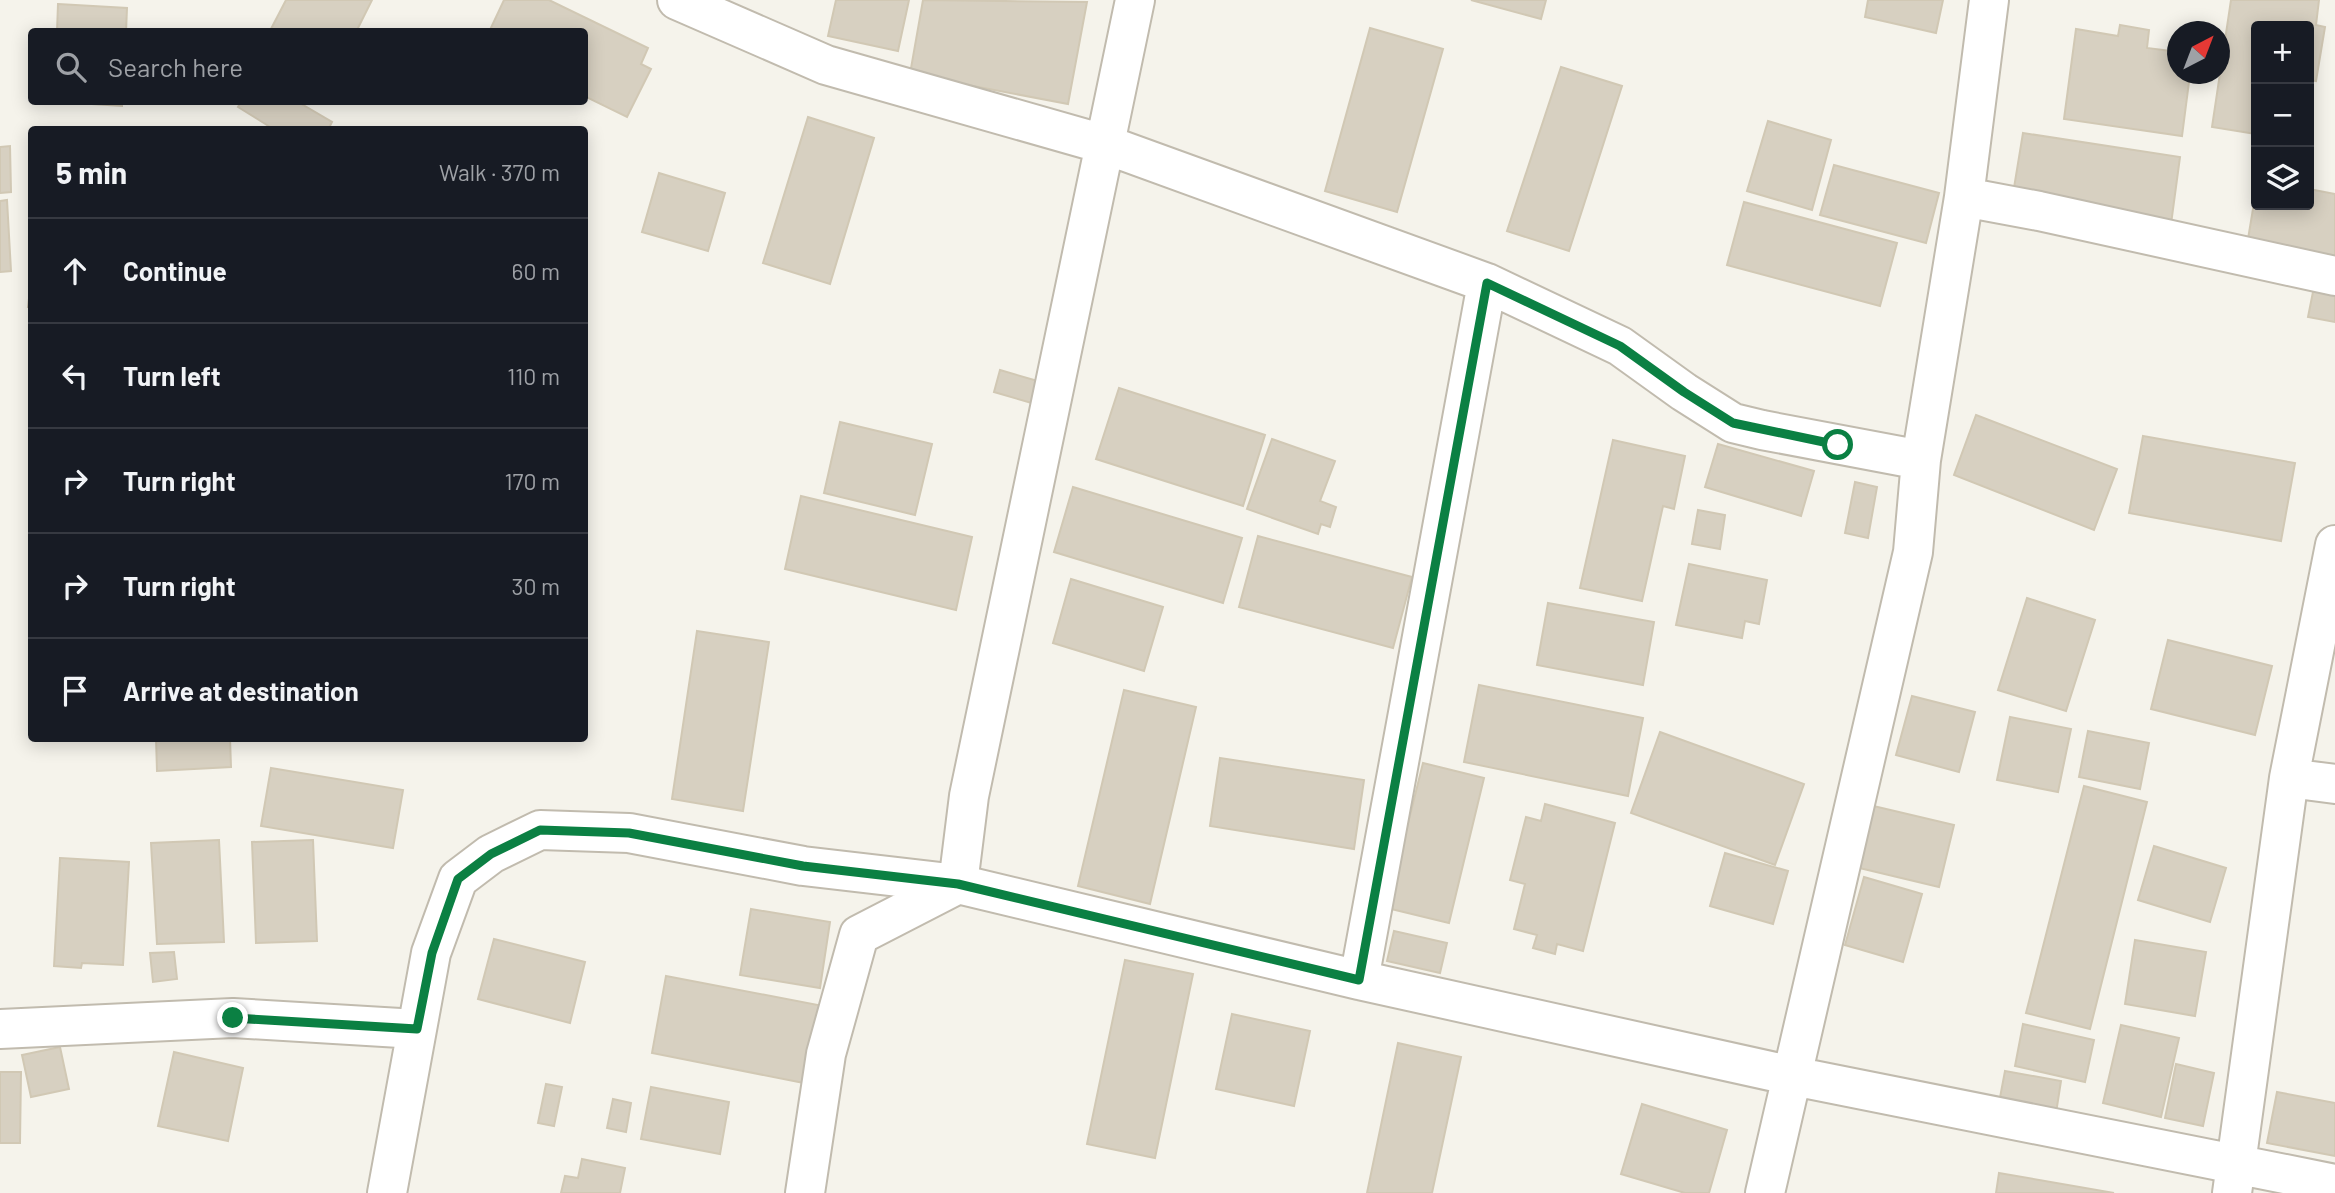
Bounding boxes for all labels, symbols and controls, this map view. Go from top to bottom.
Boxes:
north arrow [2167,21,2230,84]
map controls [2251,21,2314,210]
button: + [2251,21,2314,84]
search box [28,28,588,105]
icon: search [52,48,90,86]
text: Search here [108,51,243,82]
button: − [2251,84,2314,147]
button: layers [2251,147,2314,210]
text: 5 min [56,154,127,190]
text: Walk · 370 m [439,158,560,186]
icon: ahead [56,252,94,290]
text: Continue [123,255,227,286]
text: 60 m [512,257,560,285]
icon: left [56,357,94,395]
text: Turn left [123,360,221,391]
text: 110 m [507,362,560,390]
route start [1822,429,1853,460]
icon: right [56,462,94,500]
text: Turn right [123,465,236,496]
text: 170 m [504,467,560,495]
icon: right [56,567,94,605]
text: Turn right [123,570,236,601]
text: 30 m [512,572,560,600]
icon: arrive [56,672,94,710]
text: Arrive at destination [123,675,359,706]
route end [217,1002,248,1033]

